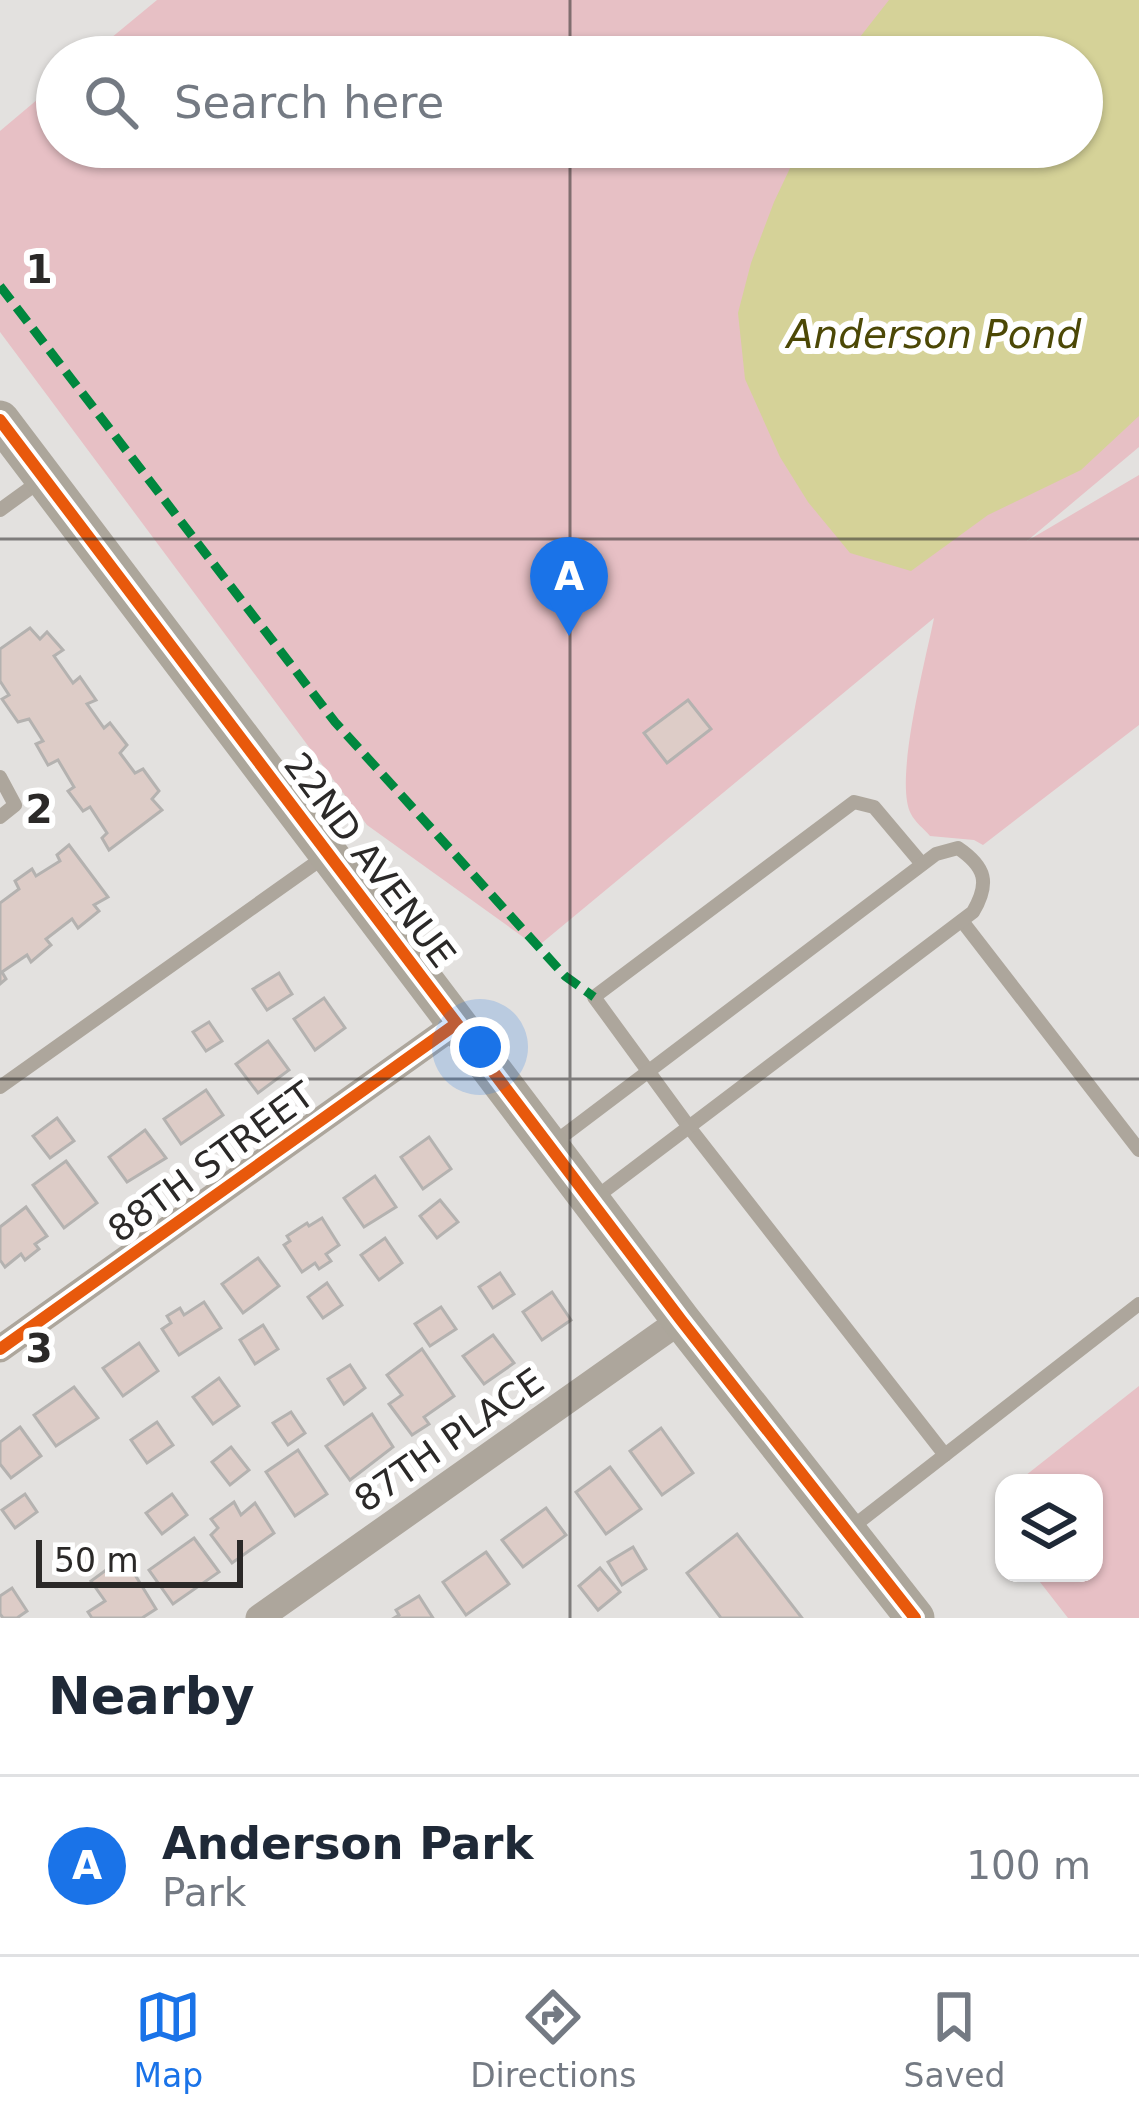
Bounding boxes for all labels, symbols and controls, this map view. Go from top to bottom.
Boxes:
search box [36,36,1103,168]
icon: search [78,69,144,135]
text: Search here [174,76,444,129]
text: 1 [25,247,53,292]
water label: Anderson Pond [784,312,1081,357]
pin: A [530,537,608,636]
street label: 22ND AVENUE [276,745,464,975]
text: 2 [25,787,53,832]
your location [450,1017,510,1077]
street label: 88TH STREET [100,1073,322,1250]
text: 3 [25,1326,53,1371]
street label: 87TH PLACE [347,1360,551,1520]
map controls [995,1474,1103,1582]
button: layers [995,1474,1103,1582]
scale bar [36,1534,243,1587]
text: 50 m [54,1541,139,1580]
text: Nearby [48,1667,255,1726]
text: Anderson Park [162,1817,533,1870]
text: A [72,1843,102,1888]
text: 100 m [966,1843,1091,1888]
text: Park [162,1870,246,1915]
tab: Map [134,1984,203,2095]
tab: Directions [470,1984,636,2095]
tab: Saved [904,1984,1005,2095]

